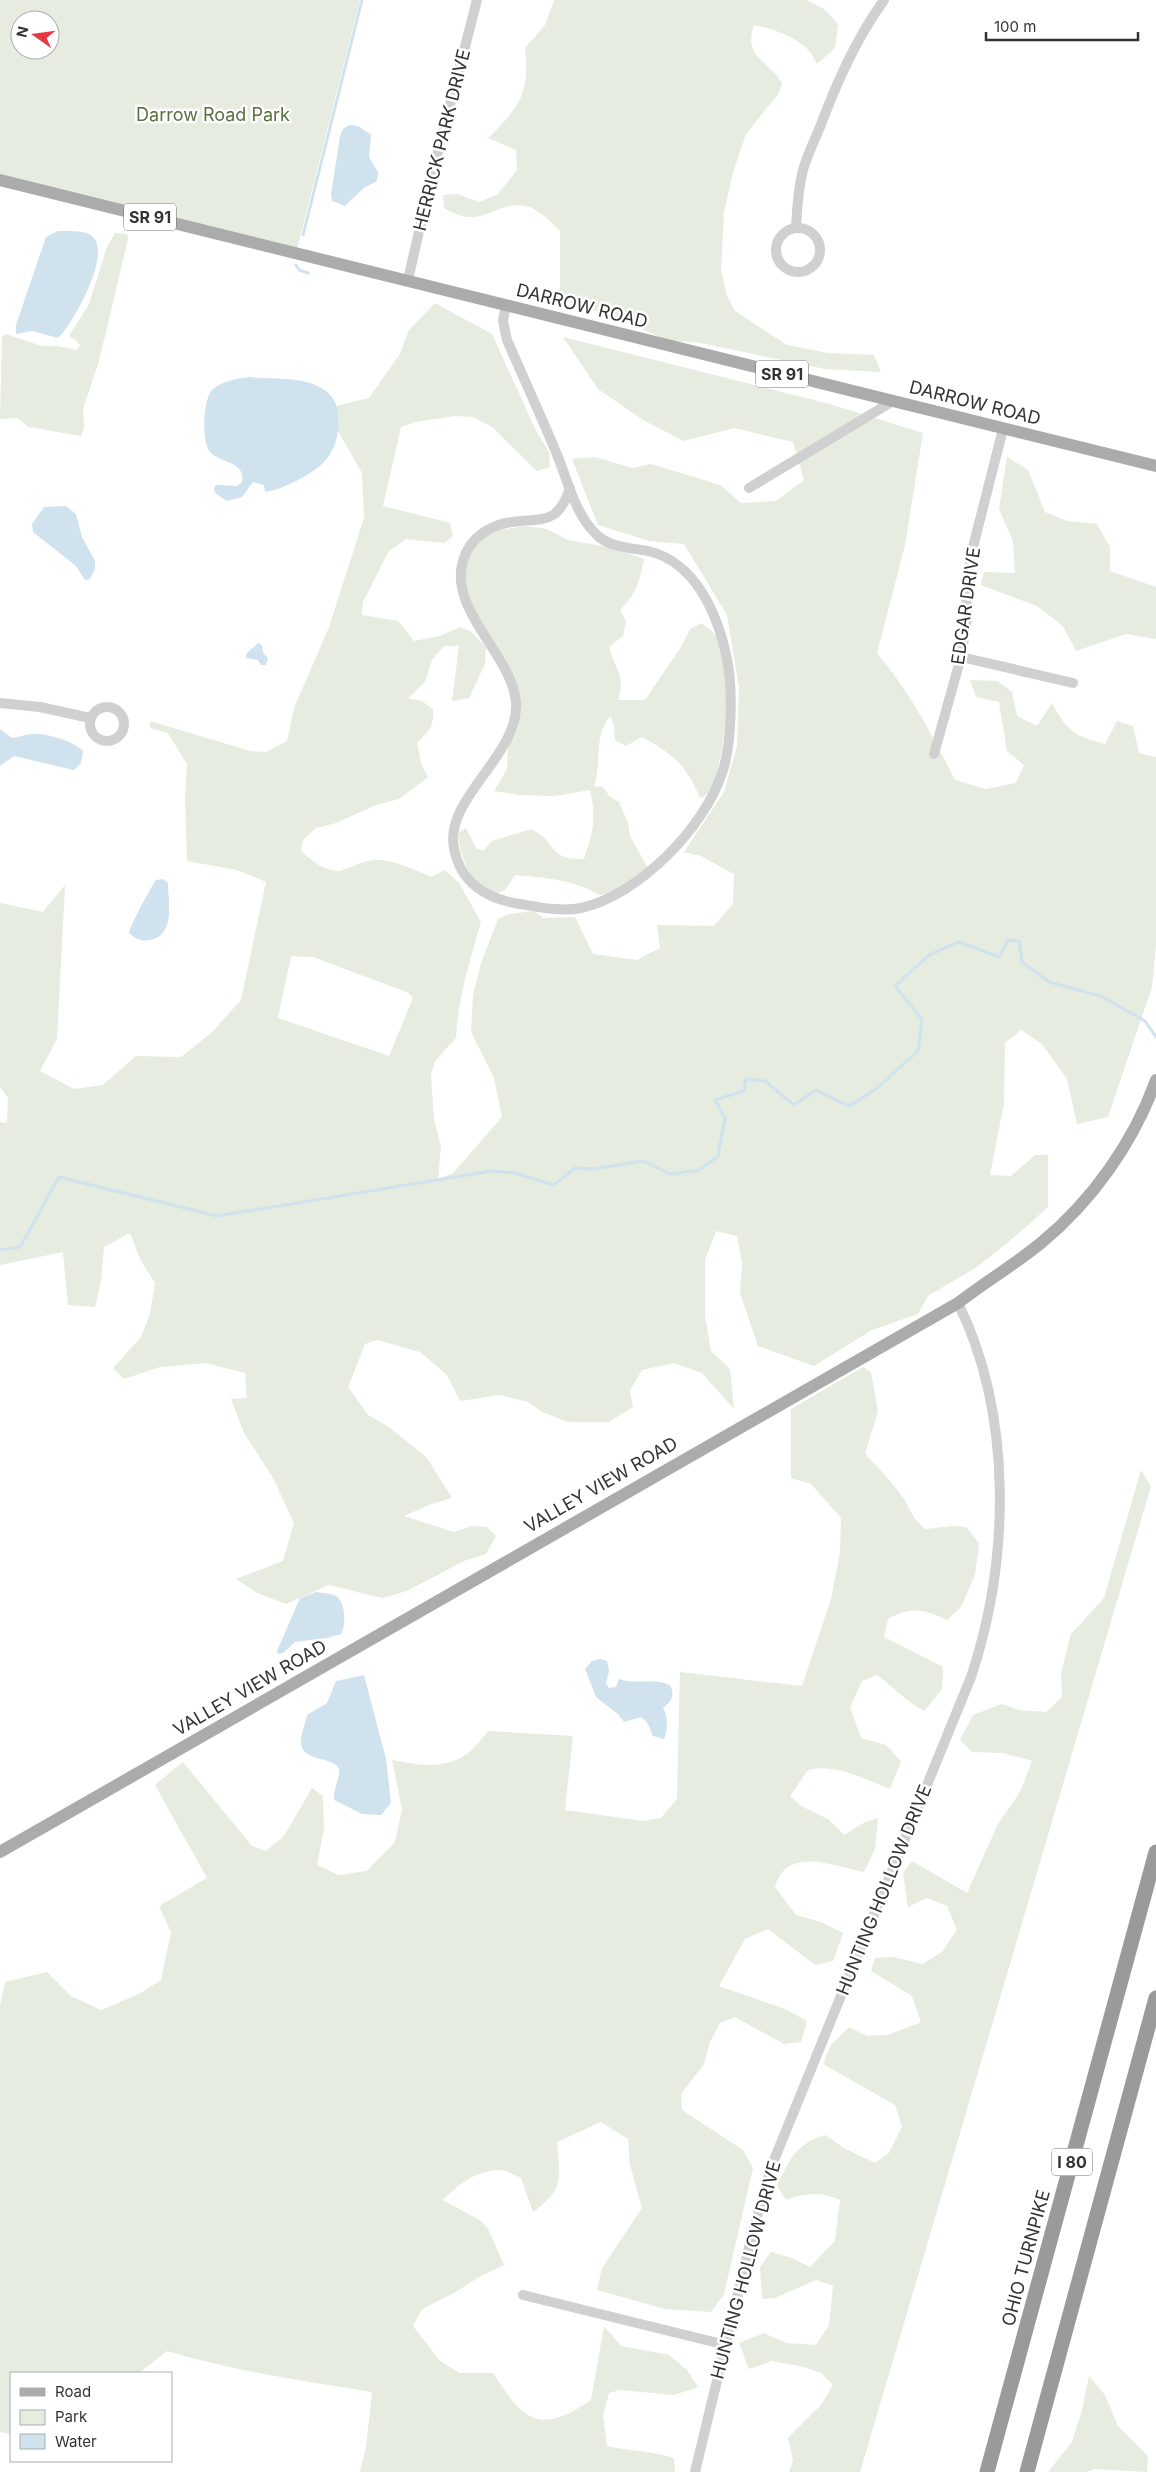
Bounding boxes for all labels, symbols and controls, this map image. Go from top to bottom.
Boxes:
north arrow [10,10,60,60]
scale bar [986,10,1138,42]
text: 100 m [994,17,1036,36]
text: N [12,25,31,39]
street label: HERRICK PARK DRIVE [409,47,474,233]
park label: Darrow Road Park [136,104,290,125]
road number: SR 91 [124,203,176,230]
street label: DARROW ROAD [514,279,650,332]
road number: SR 91 [756,360,808,388]
street label: DARROW ROAD [907,376,1043,429]
street label: EDGAR DRIVE [947,546,984,666]
street label: VALLEY VIEW ROAD [521,1432,681,1537]
street label: VALLEY VIEW ROAD [170,1635,330,1740]
street label: HUNTING HOLLOW DRIVE [832,1782,935,1998]
road number: I 80 [1052,2148,1092,2176]
street label: HUNTING HOLLOW DRIVE [706,2158,785,2381]
street label: OHIO TURNPIKE [997,2187,1054,2328]
legend [10,2372,172,2462]
text: Road [55,2382,91,2401]
text: Park [55,2407,88,2426]
text: Water [55,2432,97,2451]

